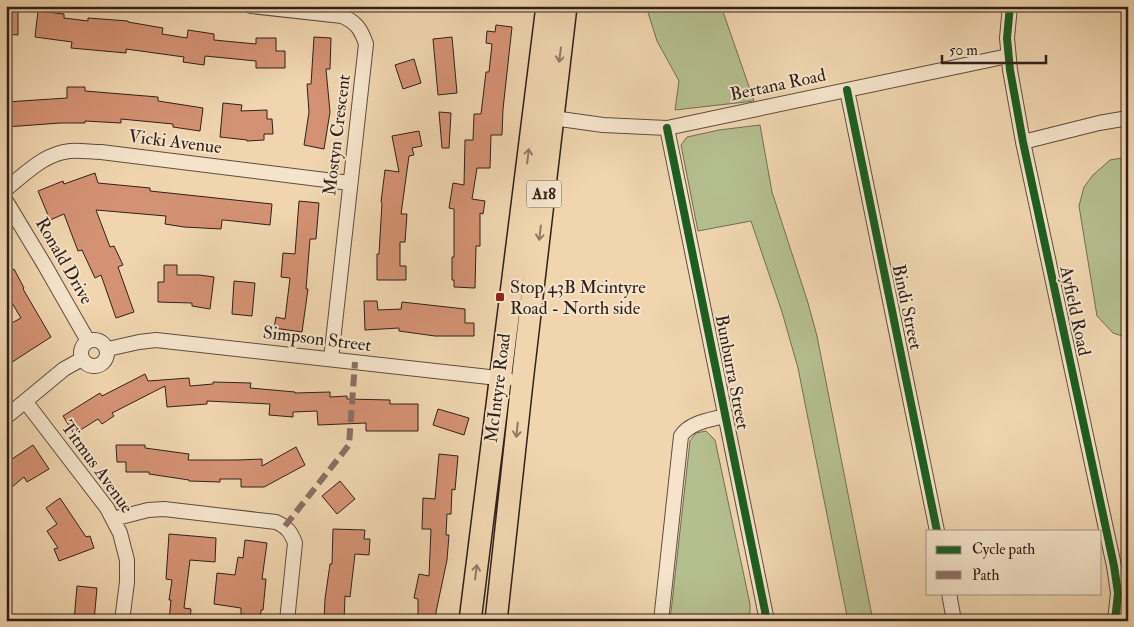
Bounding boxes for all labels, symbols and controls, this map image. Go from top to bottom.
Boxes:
scale bar [942,32,1045,64]
text: 50 m [949,41,978,60]
one-way arrow [555,46,565,62]
street label: Bertana Road [728,64,828,106]
street label: Mostyn Crescent [318,73,356,197]
street label: Vicki Avenue [127,125,223,159]
one-way arrow [523,149,533,165]
road number: A18 [526,180,562,208]
street label: Ronald Drive [30,213,98,309]
one-way arrow [535,225,545,241]
street label: Bindi Street [887,262,927,352]
street label: Ayfield Road [1054,263,1096,358]
place label: Stop 43B Mcintyre Road - North side [510,276,646,320]
marker: Stop 43B Mcintyre Road - North side [494,291,506,303]
street label: Bunburra Street [710,313,754,431]
street label: Simpson Street [261,321,373,357]
street label: McIntyre Road [480,332,516,444]
street label: Titmus Avenue [56,416,139,518]
one-way arrow [512,422,522,438]
legend [926,530,1102,594]
text: Cycle path [972,540,1035,560]
one-way arrow [471,565,481,581]
text: Path [972,566,999,585]

